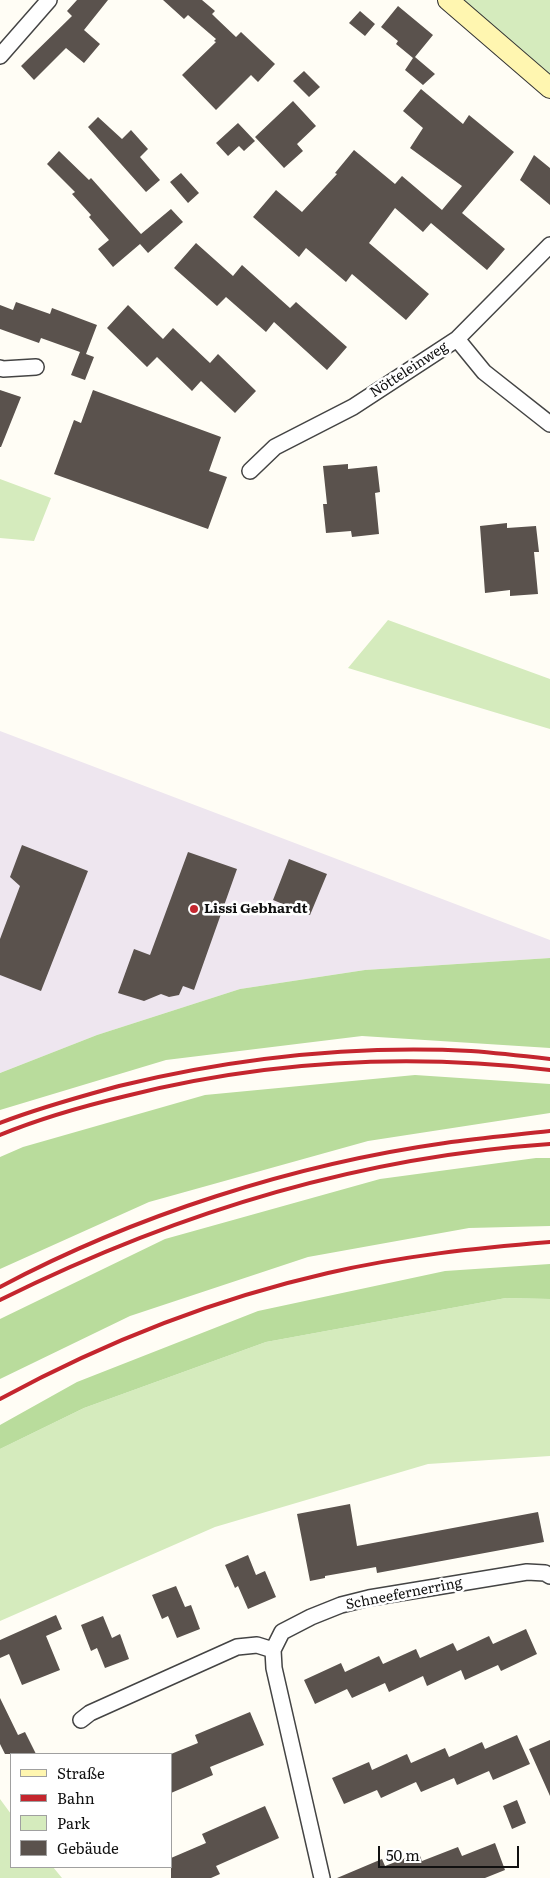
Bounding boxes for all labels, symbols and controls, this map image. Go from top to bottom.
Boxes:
street label: Nötteleinweg [367,339,451,401]
place label: Lissi Gebhardt [204,901,308,917]
marker: Lissi Gebhardt [188,903,200,915]
street label: Schneefernerring [344,1574,464,1614]
legend [10,1753,172,1868]
text: Straße [57,1761,105,1784]
text: Bahn [57,1786,95,1809]
text: Park [57,1811,90,1834]
text: Gebäude [57,1836,119,1859]
scale bar [380,1836,521,1868]
text: 50 m [386,1843,420,1866]

